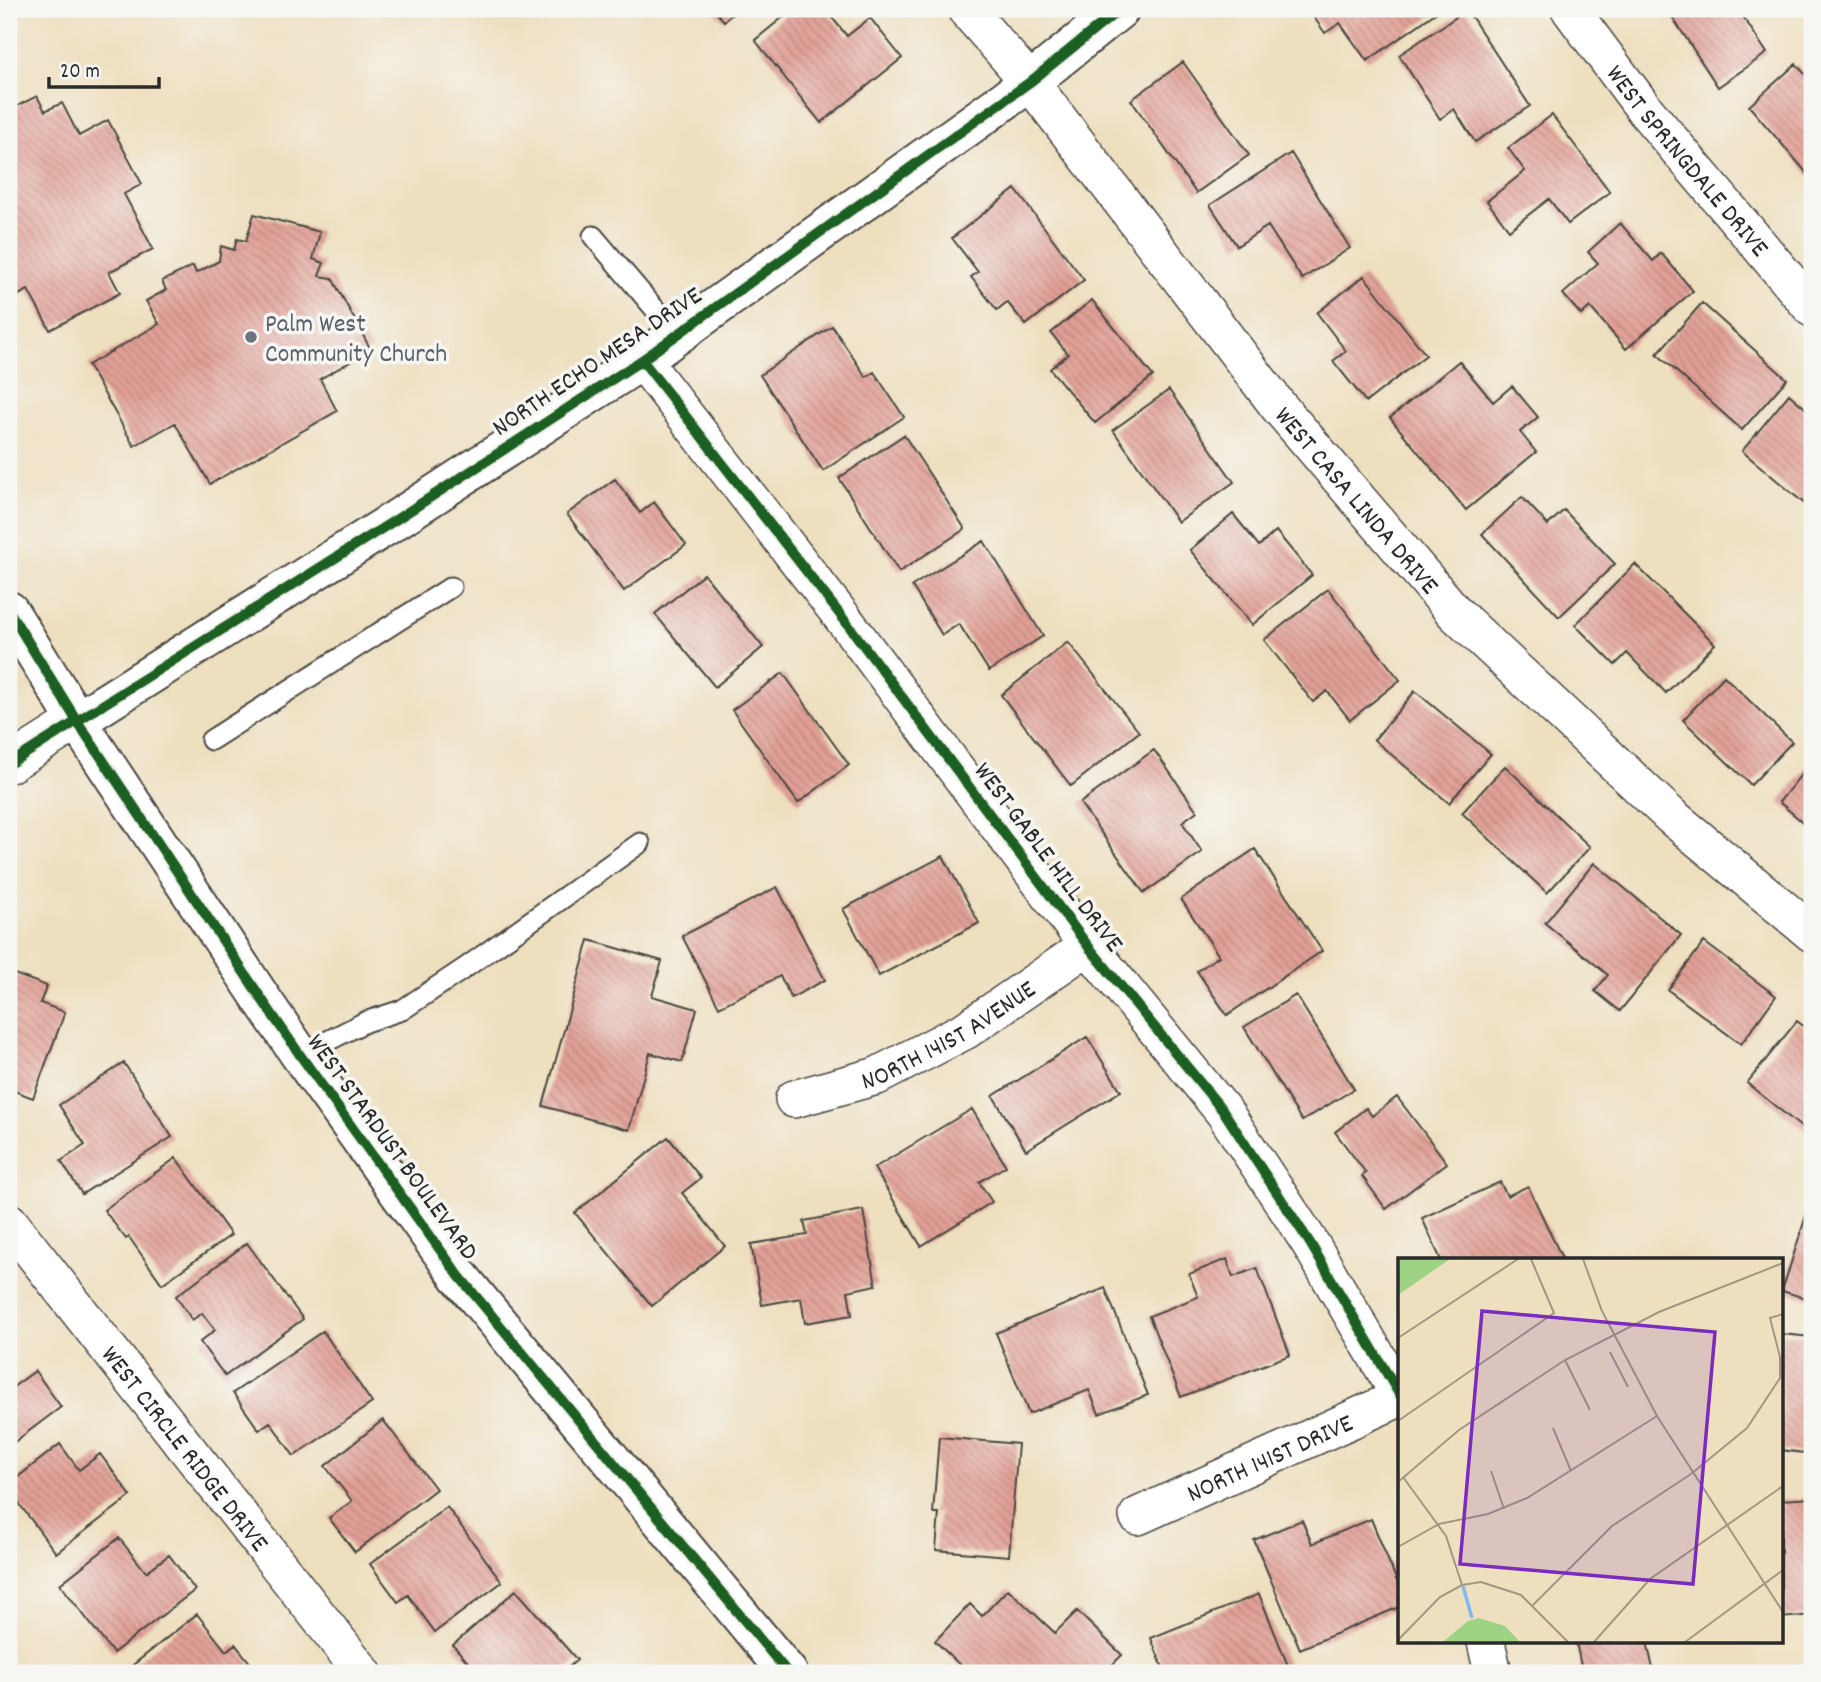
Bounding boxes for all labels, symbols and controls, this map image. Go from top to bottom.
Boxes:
scale bar [49,46,159,90]
text: 20 m [60,58,100,88]
street label: WEST SPRINGDALE DRIVE [1596,58,1776,266]
street label: NORTH ECHO MESA DRIVE [486,279,710,447]
place label: Palm West Community Church [265,307,447,374]
marker: Palm West Community Church [243,329,259,345]
street label: WEST CASA LINDA DRIVE [1264,400,1446,604]
street label: WEST GABLE HILL DRIVE [963,755,1131,961]
street label: NORTH 141ST AVENUE [857,972,1044,1102]
street label: WEST STARDUST BOULEVARD [296,1027,486,1269]
inset map [1398,1258,1783,1644]
street label: WEST CIRCLE RIDGE DRIVE [91,1339,276,1561]
street label: NORTH 141ST DRIVE [1182,1406,1360,1514]

